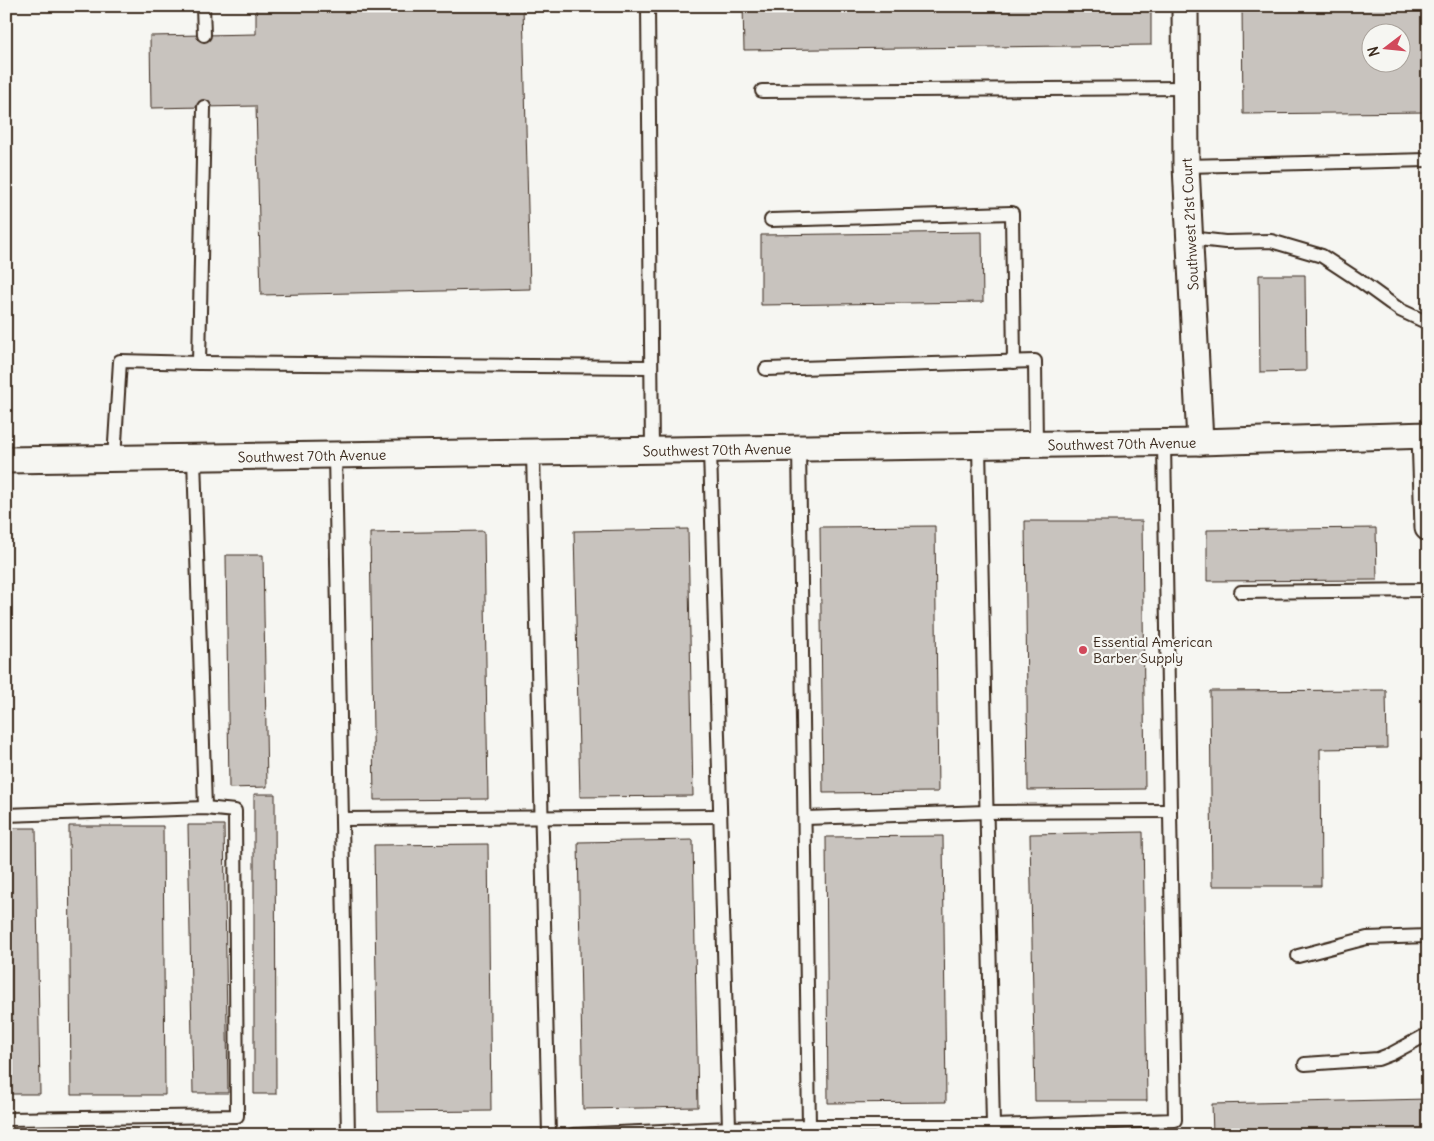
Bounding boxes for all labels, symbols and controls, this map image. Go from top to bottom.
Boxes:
north arrow [1362,22,1412,72]
text: N [1364,44,1383,59]
street label: Southwest 21st Court [1178,157,1202,291]
street label: Southwest 70th Avenue [1048,434,1196,454]
street label: Southwest 70th Avenue [643,440,791,460]
street label: Southwest 70th Avenue [238,446,386,466]
place label: Essential American Barber Supply [1093,633,1213,667]
marker: Essential American Barber Supply [1077,644,1089,656]

